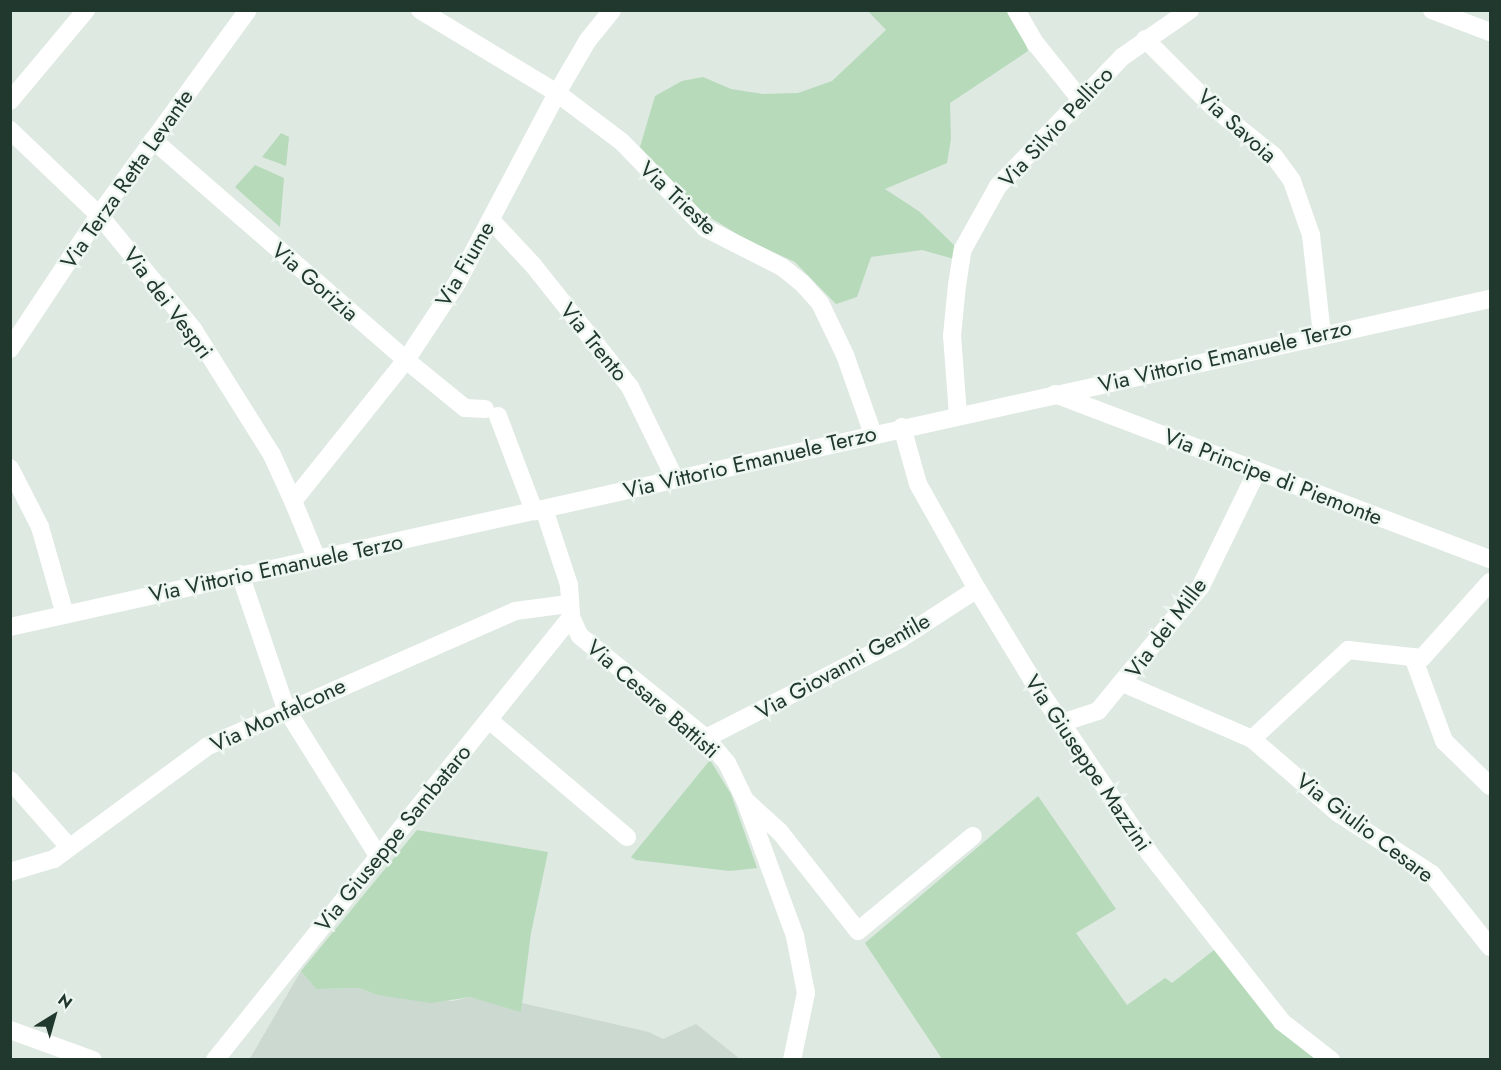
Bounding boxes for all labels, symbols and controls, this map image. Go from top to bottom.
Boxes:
street label: Via Silvio Pellico [993,61,1119,193]
street label: Via Terza Retta Levante [55,84,199,274]
street label: Via Savoia [1192,84,1282,168]
street label: Via Trieste [634,156,722,240]
street label: Via Fiume [430,217,500,311]
street label: Via Gorizia [266,237,364,327]
street label: Via dei Vespri [118,242,218,364]
street label: Via Trento [554,297,634,387]
street label: Via Vittorio Emanuele Terzo [1096,314,1354,398]
street label: Via Vittorio Emanuele Terzo [621,420,879,504]
street label: Via Principe di Piemonte [1160,423,1386,531]
street label: Via Vittorio Emanuele Terzo [147,528,405,608]
street label: Via dei Mille [1120,573,1212,683]
street label: Via Giovanni Gentile [751,607,935,725]
street label: Via Cesare Battisti [581,634,725,764]
street label: Via Giuseppe Mazzini [1019,670,1157,856]
street label: Via Monfalcone [206,672,350,758]
street label: Via Giuseppe Sambataro [309,739,477,937]
street label: Via Giulio Cesare [1291,768,1439,888]
north arrow [24,986,84,1046]
text: N [53,988,77,1014]

